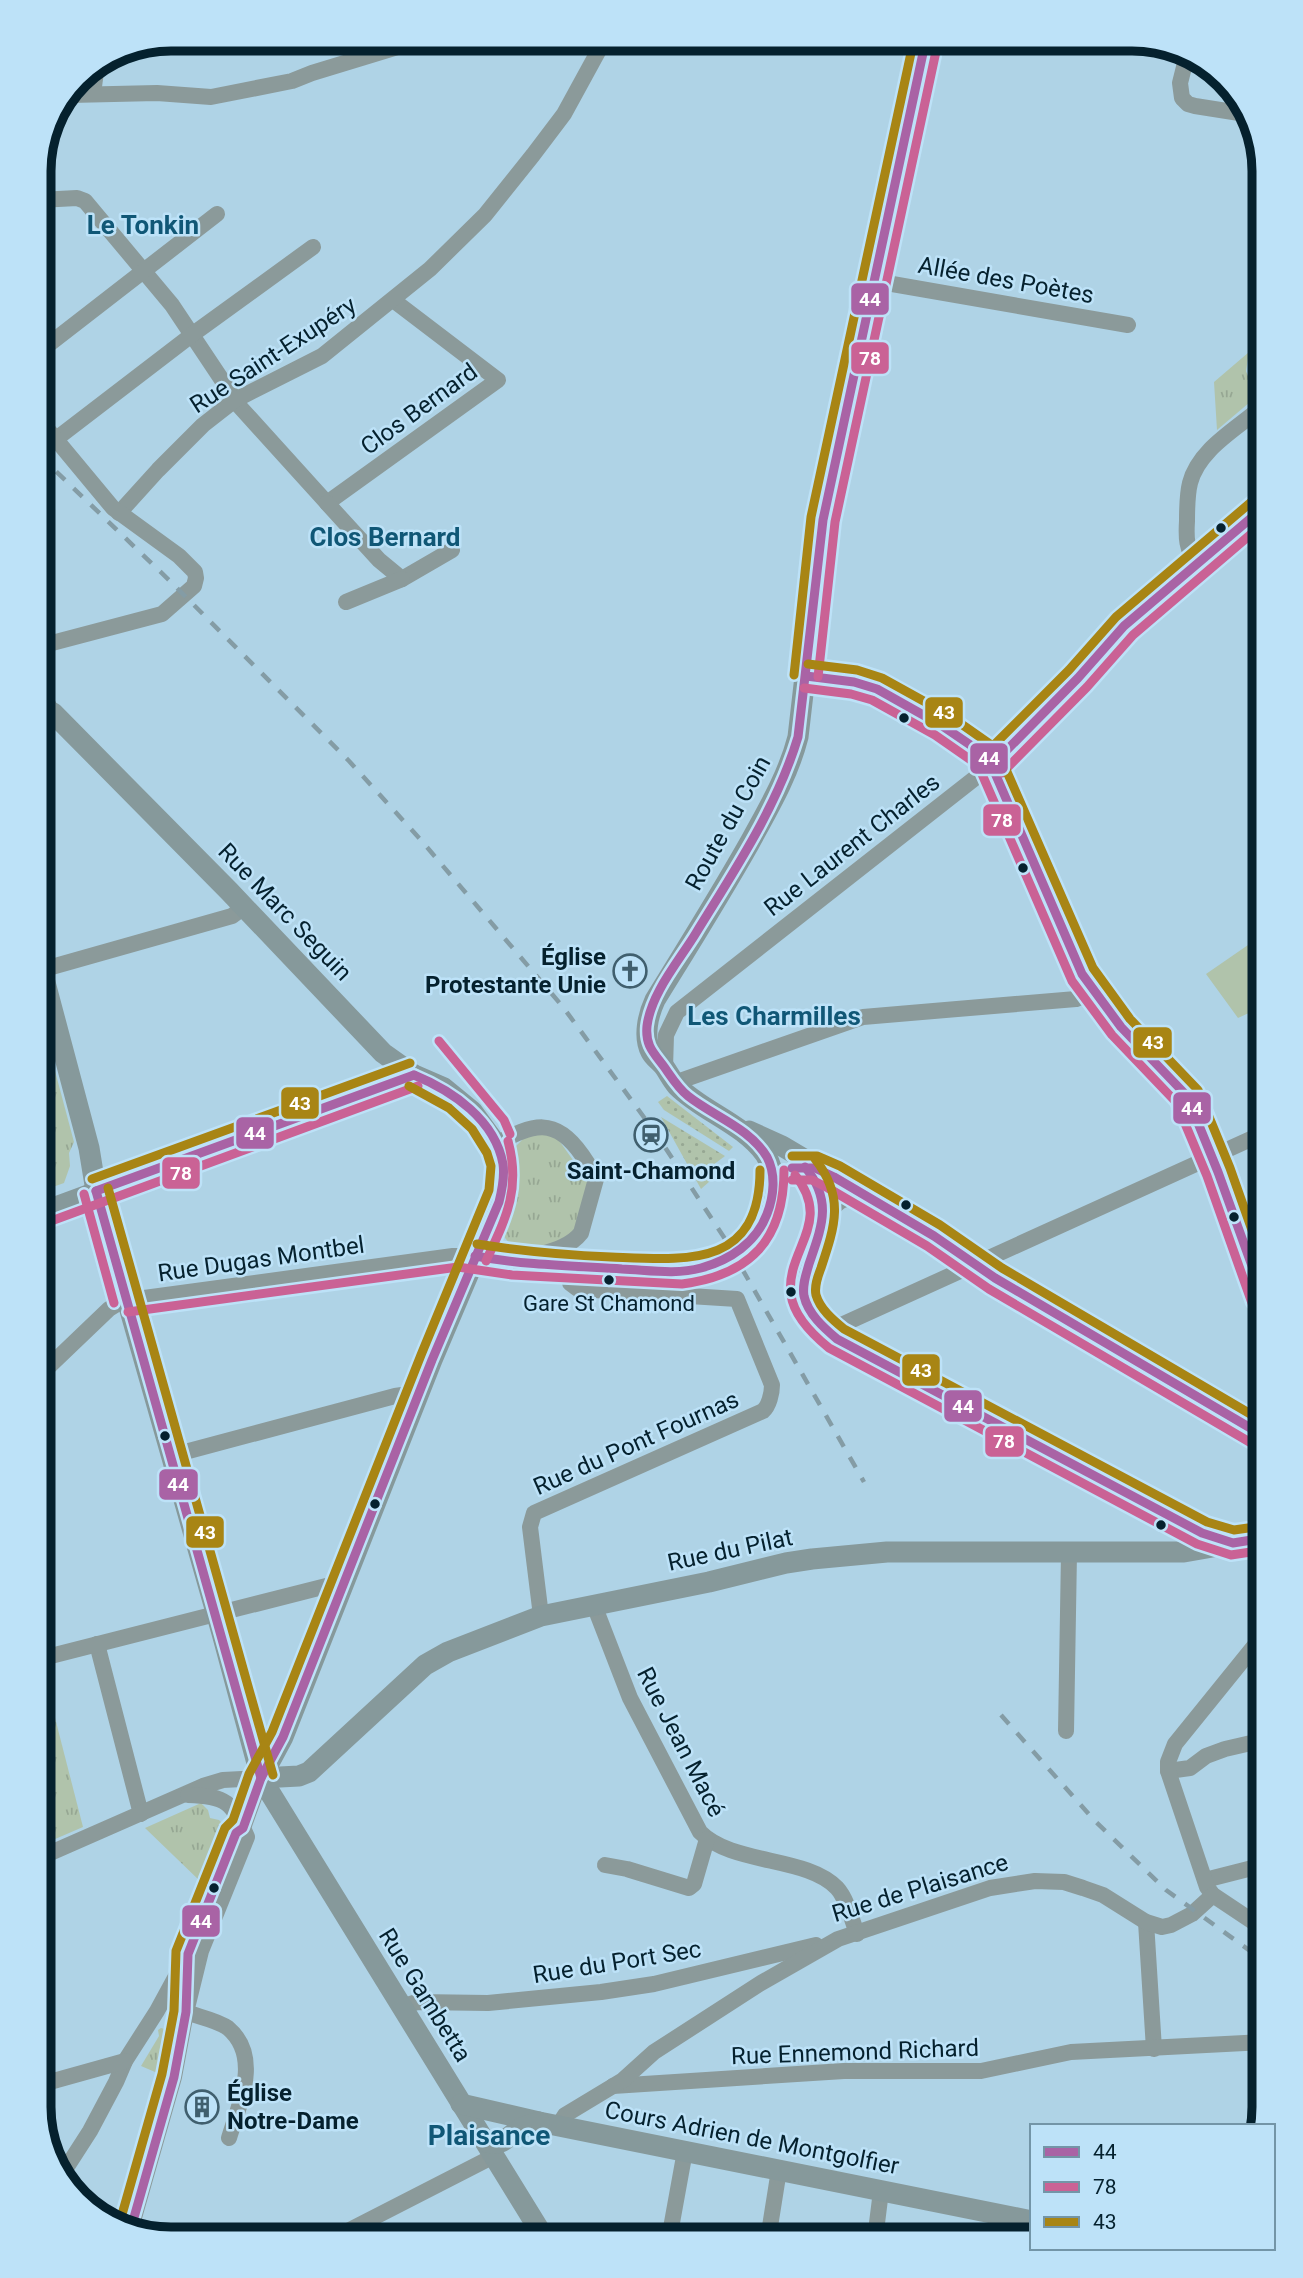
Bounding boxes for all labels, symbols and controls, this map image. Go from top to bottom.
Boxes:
district label: Le Tonkin [87,210,199,240]
street label: Allée des Poètes [916,251,1096,309]
line badge: 44 [850,282,890,316]
text: 44 [859,288,881,311]
street label: Rue Saint-Exupéry [185,291,362,419]
line badge: 78 [850,341,890,375]
text: 78 [859,347,881,370]
street label: Clos Bernard [355,357,483,461]
unlabelled marker [1214,521,1228,535]
district label: Clos Bernard [310,522,460,552]
line badge: 43 [924,696,964,729]
text: 43 [933,701,955,724]
unlabelled marker [897,711,911,725]
line badge: 44 [969,742,1009,775]
text: 44 [978,747,1000,770]
street label: Route du Coin [680,751,776,895]
street label: Rue Laurent Charles [759,768,945,922]
line badge: 78 [982,803,1022,837]
text: 78 [991,809,1013,832]
street label: Rue Marc Seguin [212,838,358,986]
unlabelled marker [1016,861,1030,875]
place label: Église Protestante Unie [425,943,606,999]
church icon: Église Protestante Unie [611,952,649,990]
district label: Les Charmilles [687,1001,861,1031]
line badge: 43 [1132,1026,1173,1059]
text: 43 [1142,1031,1164,1054]
line badge: 43 [280,1086,320,1120]
line badge: 44 [1172,1091,1212,1125]
text: 43 [289,1092,311,1115]
text: 44 [1181,1097,1203,1120]
line badge: 44 [235,1116,275,1150]
station icon: Saint-Chamond [632,1116,670,1154]
text: 44 [244,1122,266,1145]
line badge: 78 [161,1156,201,1190]
place label: Saint-Chamond [567,1157,735,1185]
text: 78 [170,1162,192,1185]
unlabelled marker [899,1198,913,1212]
unlabelled marker [1227,1210,1241,1224]
street label: Rue Dugas Montbel [156,1231,366,1287]
marker: Gare St Chamond [602,1273,616,1287]
unlabelled marker [784,1285,798,1299]
place label: Gare St Chamond [523,1291,695,1316]
line badge: 43 [901,1353,941,1387]
text: 43 [910,1359,932,1382]
street label: Rue du Pont Fournas [529,1385,743,1501]
line badge: 44 [943,1389,983,1423]
text: 44 [952,1395,974,1418]
line badge: 78 [984,1425,1025,1458]
unlabelled marker [158,1429,172,1443]
text: 78 [993,1430,1015,1453]
line badge: 44 [158,1468,199,1501]
text: 44 [167,1473,189,1496]
unlabelled marker [368,1497,382,1511]
line badge: 43 [185,1515,225,1549]
unlabelled marker [1154,1518,1168,1532]
text: 43 [194,1521,216,1544]
street label: Rue du Pilat [665,1523,795,1577]
street label: Rue Jean Macé [631,1662,731,1822]
street label: Rue de Plaisance [829,1848,1011,1928]
unlabelled marker [207,1881,221,1895]
line badge: 44 [181,1904,221,1938]
text: 44 [190,1910,212,1933]
street label: Rue Gambetta [373,1923,477,2067]
street label: Rue du Port Sec [531,1935,703,1989]
street label: Rue Ennemond Richard [731,2034,979,2070]
place label: Église Notre-Dame [227,2079,359,2135]
building icon: Église Notre-Dame [183,2088,221,2126]
street label: Cours Adrien de Montgolfier [602,2096,902,2180]
district label: Plaisance [428,2119,550,2152]
legend [1030,2124,1275,2250]
text: 44 [1093,2140,1117,2164]
text: 78 [1093,2175,1117,2199]
text: 43 [1093,2210,1117,2234]

